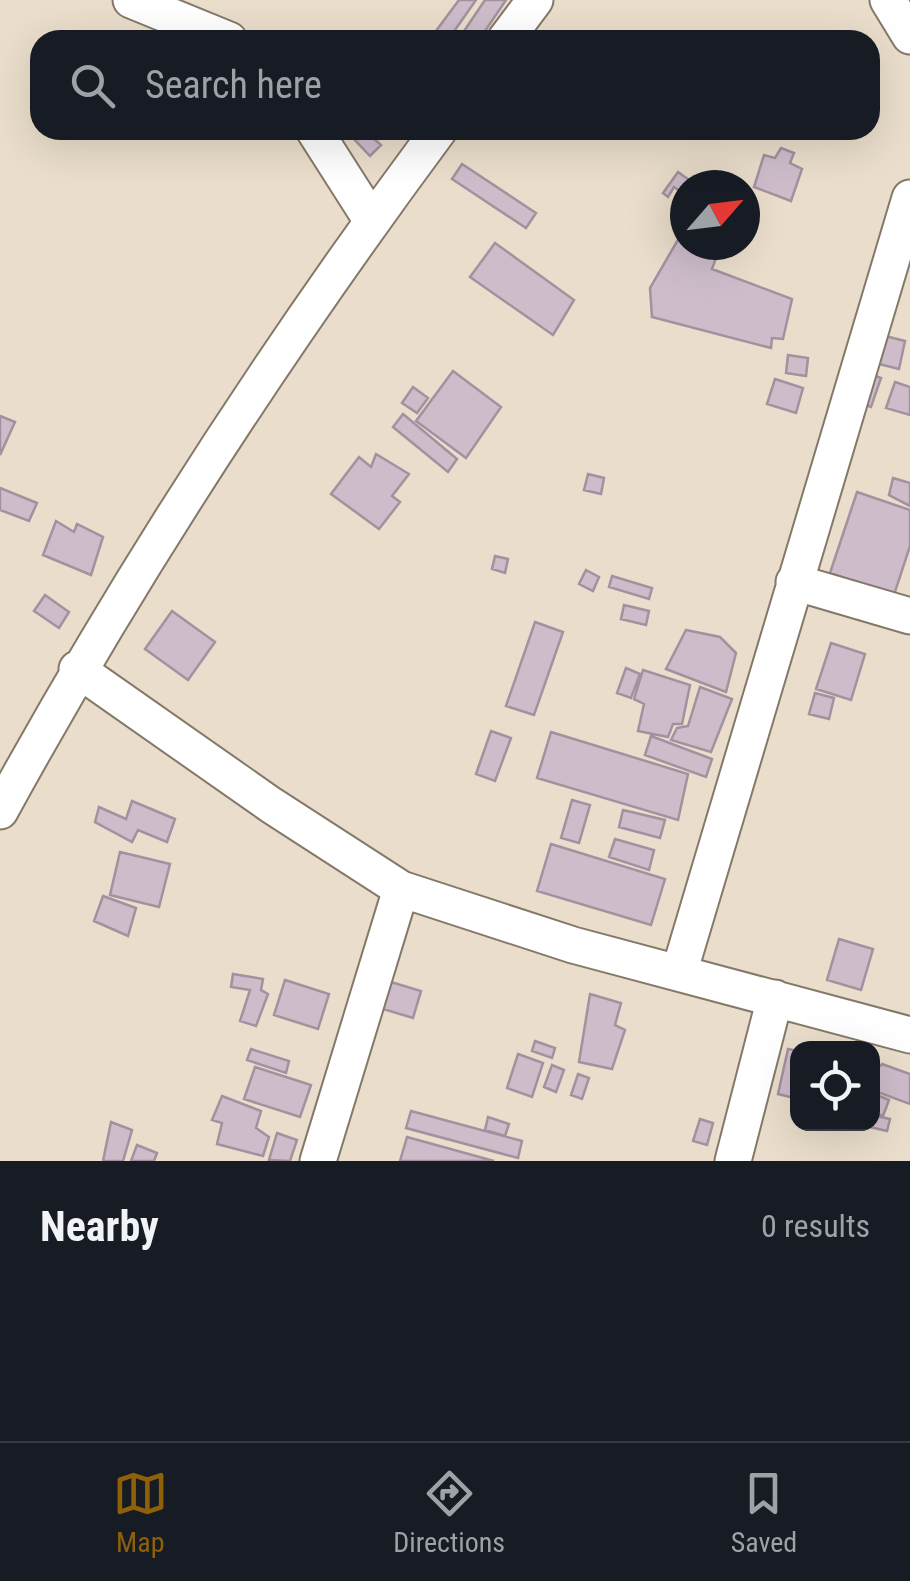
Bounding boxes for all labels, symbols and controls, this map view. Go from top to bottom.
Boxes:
search box [30,30,880,140]
icon: search [65,58,120,113]
text: Search here [145,63,322,107]
north arrow [670,170,760,260]
map controls [790,1041,880,1131]
button: locate [790,1041,880,1131]
text: Nearby [40,1202,159,1251]
text: 0 results [761,1207,870,1245]
tab: Map [113,1466,168,1559]
tab: Directions [393,1466,505,1559]
tab: Saved [731,1466,797,1559]

